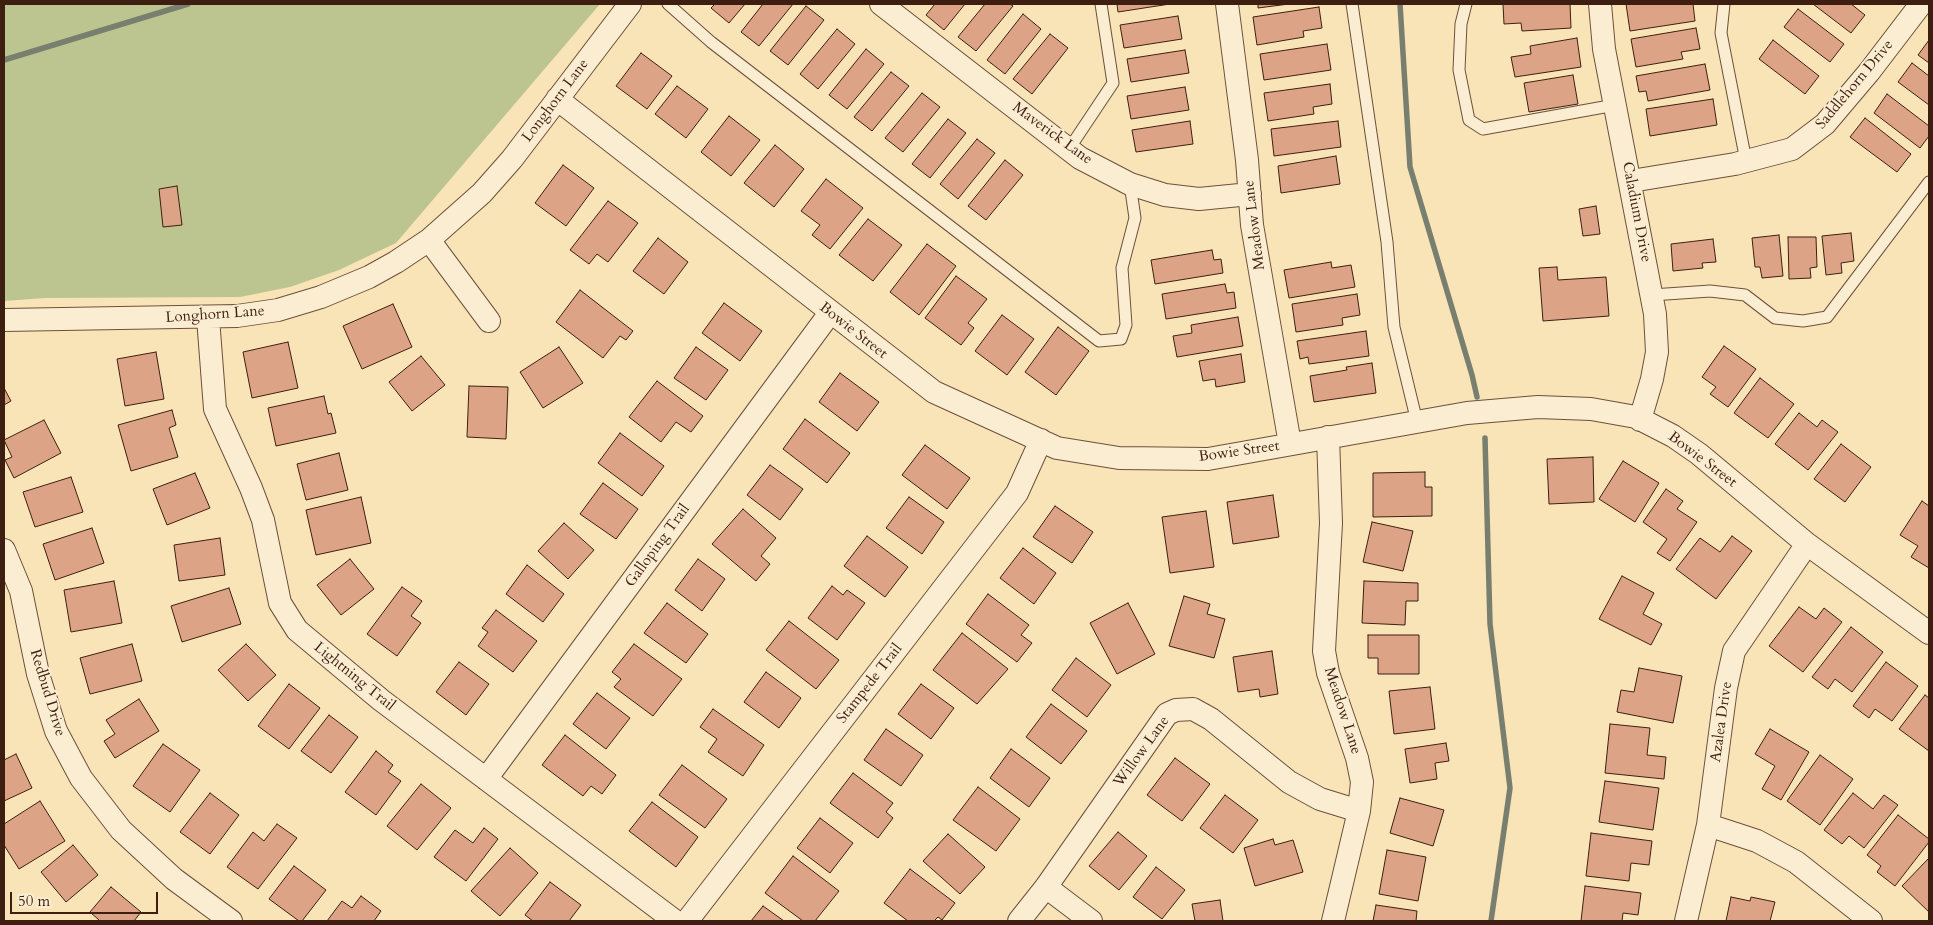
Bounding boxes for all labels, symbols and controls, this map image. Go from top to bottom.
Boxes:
street label: Saddlehorn Drive [1812,37,1898,133]
street label: Longhorn Lane [519,56,593,146]
street label: Maverick Lane [1008,99,1096,169]
street label: Caladium Drive [1617,160,1655,264]
street label: Meadow Lane [1241,179,1269,271]
street label: Bowie Street [815,299,891,363]
street label: Longhorn Lane [165,303,265,327]
street label: Bowie Street [1664,428,1740,492]
street label: Bowie Street [1197,437,1281,467]
street label: Galloping Trail [622,501,694,591]
street label: Lightning Trail [310,639,398,715]
street label: Stampede Trail [833,641,907,727]
street label: Redbud Drive [25,647,69,739]
street label: Meadow Lane [1319,665,1365,757]
street label: Azalea Drive [1707,681,1737,763]
street label: Willow Lane [1110,713,1174,791]
scale bar [12,882,160,914]
text: 50 m [18,891,50,911]

